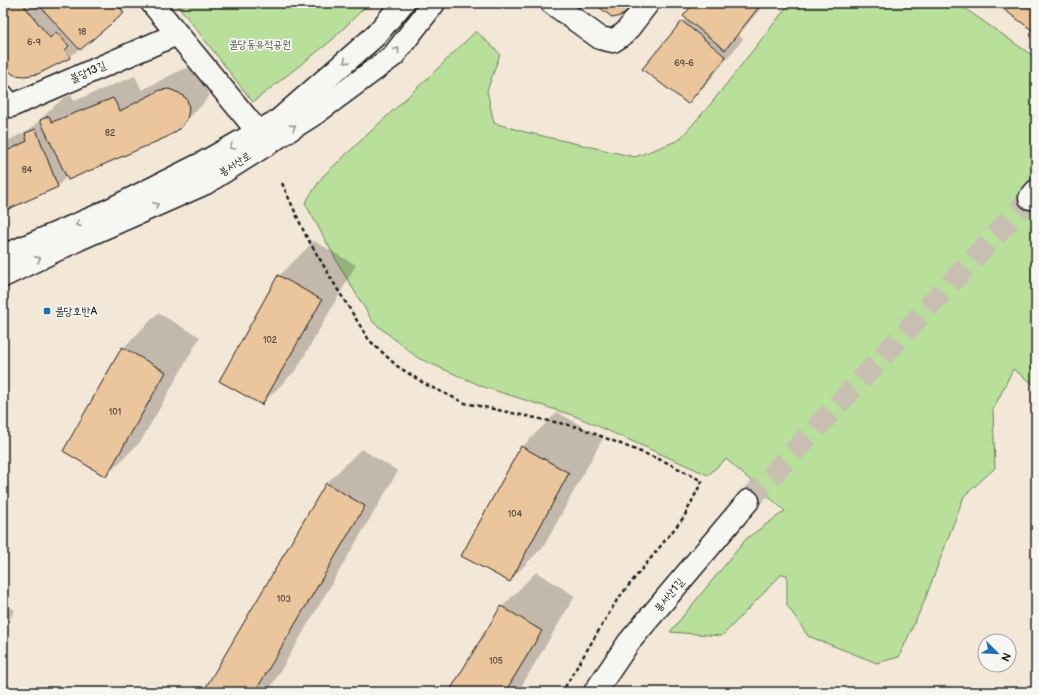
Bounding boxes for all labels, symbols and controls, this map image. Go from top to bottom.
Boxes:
house number: 18 [78,27,86,38]
house number: 6-9 [27,37,41,48]
park label: 불당동유적공원 [229,38,291,51]
one-way arrow [393,47,400,54]
one-way arrow [344,56,351,63]
house number: 69-6 [674,58,694,69]
street label: 불당13길 [68,59,108,85]
one-way arrow [289,125,296,132]
house number: 82 [105,128,116,139]
one-way arrow [229,142,236,149]
street label: 봉서산로 [217,149,254,179]
house number: 84 [22,165,33,176]
one-way arrow [152,202,160,210]
one-way arrow [75,219,82,227]
one-way arrow [34,256,41,264]
place label: 불당호반A [55,305,97,318]
marker: 불당호반A [42,306,52,316]
house number: 102 [263,335,278,346]
house number: 101 [109,407,121,418]
house number: 104 [508,509,523,520]
street label: 봉서산1길 [651,576,687,614]
house number: 103 [277,594,292,605]
north arrow [977,633,1017,673]
text: N [998,650,1013,663]
house number: 105 [489,656,503,667]

